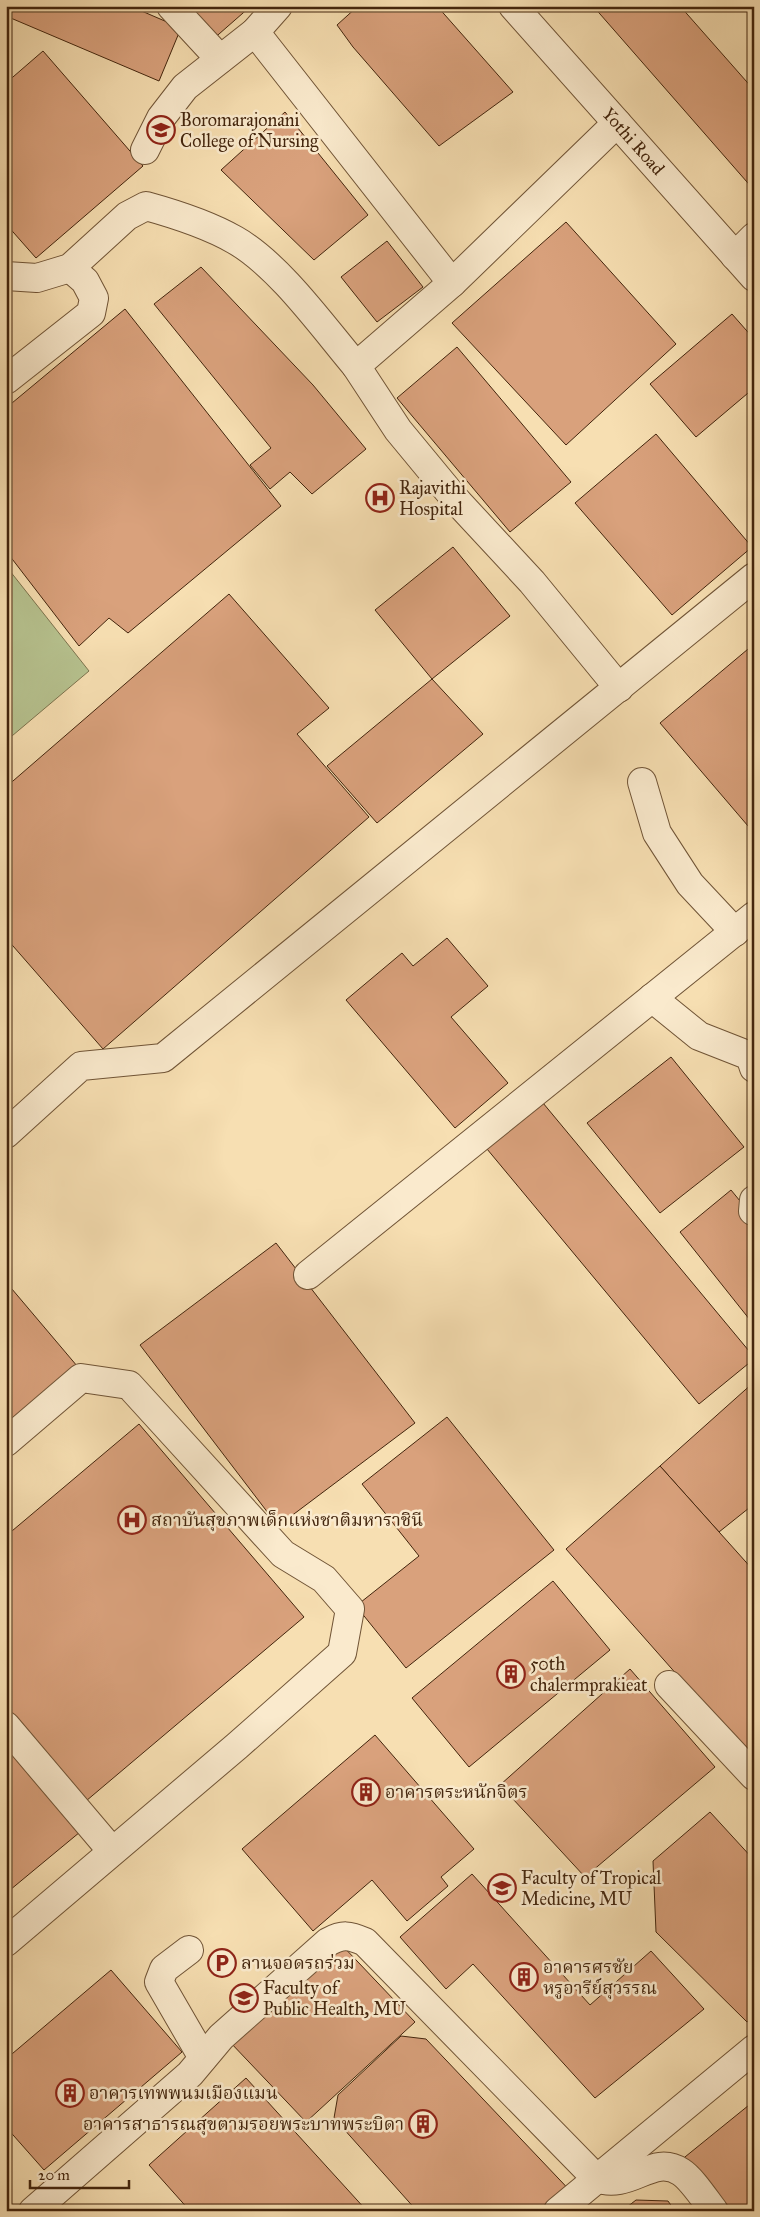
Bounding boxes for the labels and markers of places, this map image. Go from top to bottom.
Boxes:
place label: Boromarajonani College of Nursing [180,109,319,153]
school or university icon: Boromarajonani College of Nursing [146,115,176,145]
place label: Rajavithi Hospital [399,477,466,520]
hospital icon: Rajavithi Hospital [365,483,395,513]
hospital icon: สถาบันสุขภาพเด็กแห่งชาติมหาราชินี [117,1505,147,1535]
place label: สถาบันสุขภาพเด็กแห่งชาติมหาราชินี [151,1509,423,1532]
place label: 50th chalermprakieat [530,1653,648,1696]
building icon: 50th chalermprakieat [496,1659,526,1689]
building icon: อาคารตระหนักจิตร [351,1777,381,1807]
place label: อาคารตระหนักจิตร [385,1781,528,1803]
place label: Faculty of Tropical Medicine, MU [521,1867,662,1910]
school or university icon: Faculty of Tropical Medicine, MU [487,1873,517,1903]
parking icon: ลานจอดรถร่วม [207,1948,237,1978]
place label: ลานจอดรถร่วม [241,1952,355,1974]
place label: อาคารศรชัย หรูอารีย์สุวรรณ [543,1956,657,2000]
building icon: อาคารศรชัย หรูอารีย์สุวรรณ [509,1962,539,1992]
place label: Faculty of Public Health, MU [263,1977,406,2020]
school or university icon: Faculty of Public Health, MU [229,1983,259,2013]
building icon: อาคารเทพพนมเมืองแมน [55,2078,85,2108]
place label: อาคารเทพพนมเมืองแมน [89,2082,278,2104]
building icon: อาคารสาธารณสุขตามรอยพระบาทพระบิดา [408,2109,438,2139]
place label: อาคารสาธารณสุขตามรอยพระบาทพระบิดา [83,2113,404,2136]

